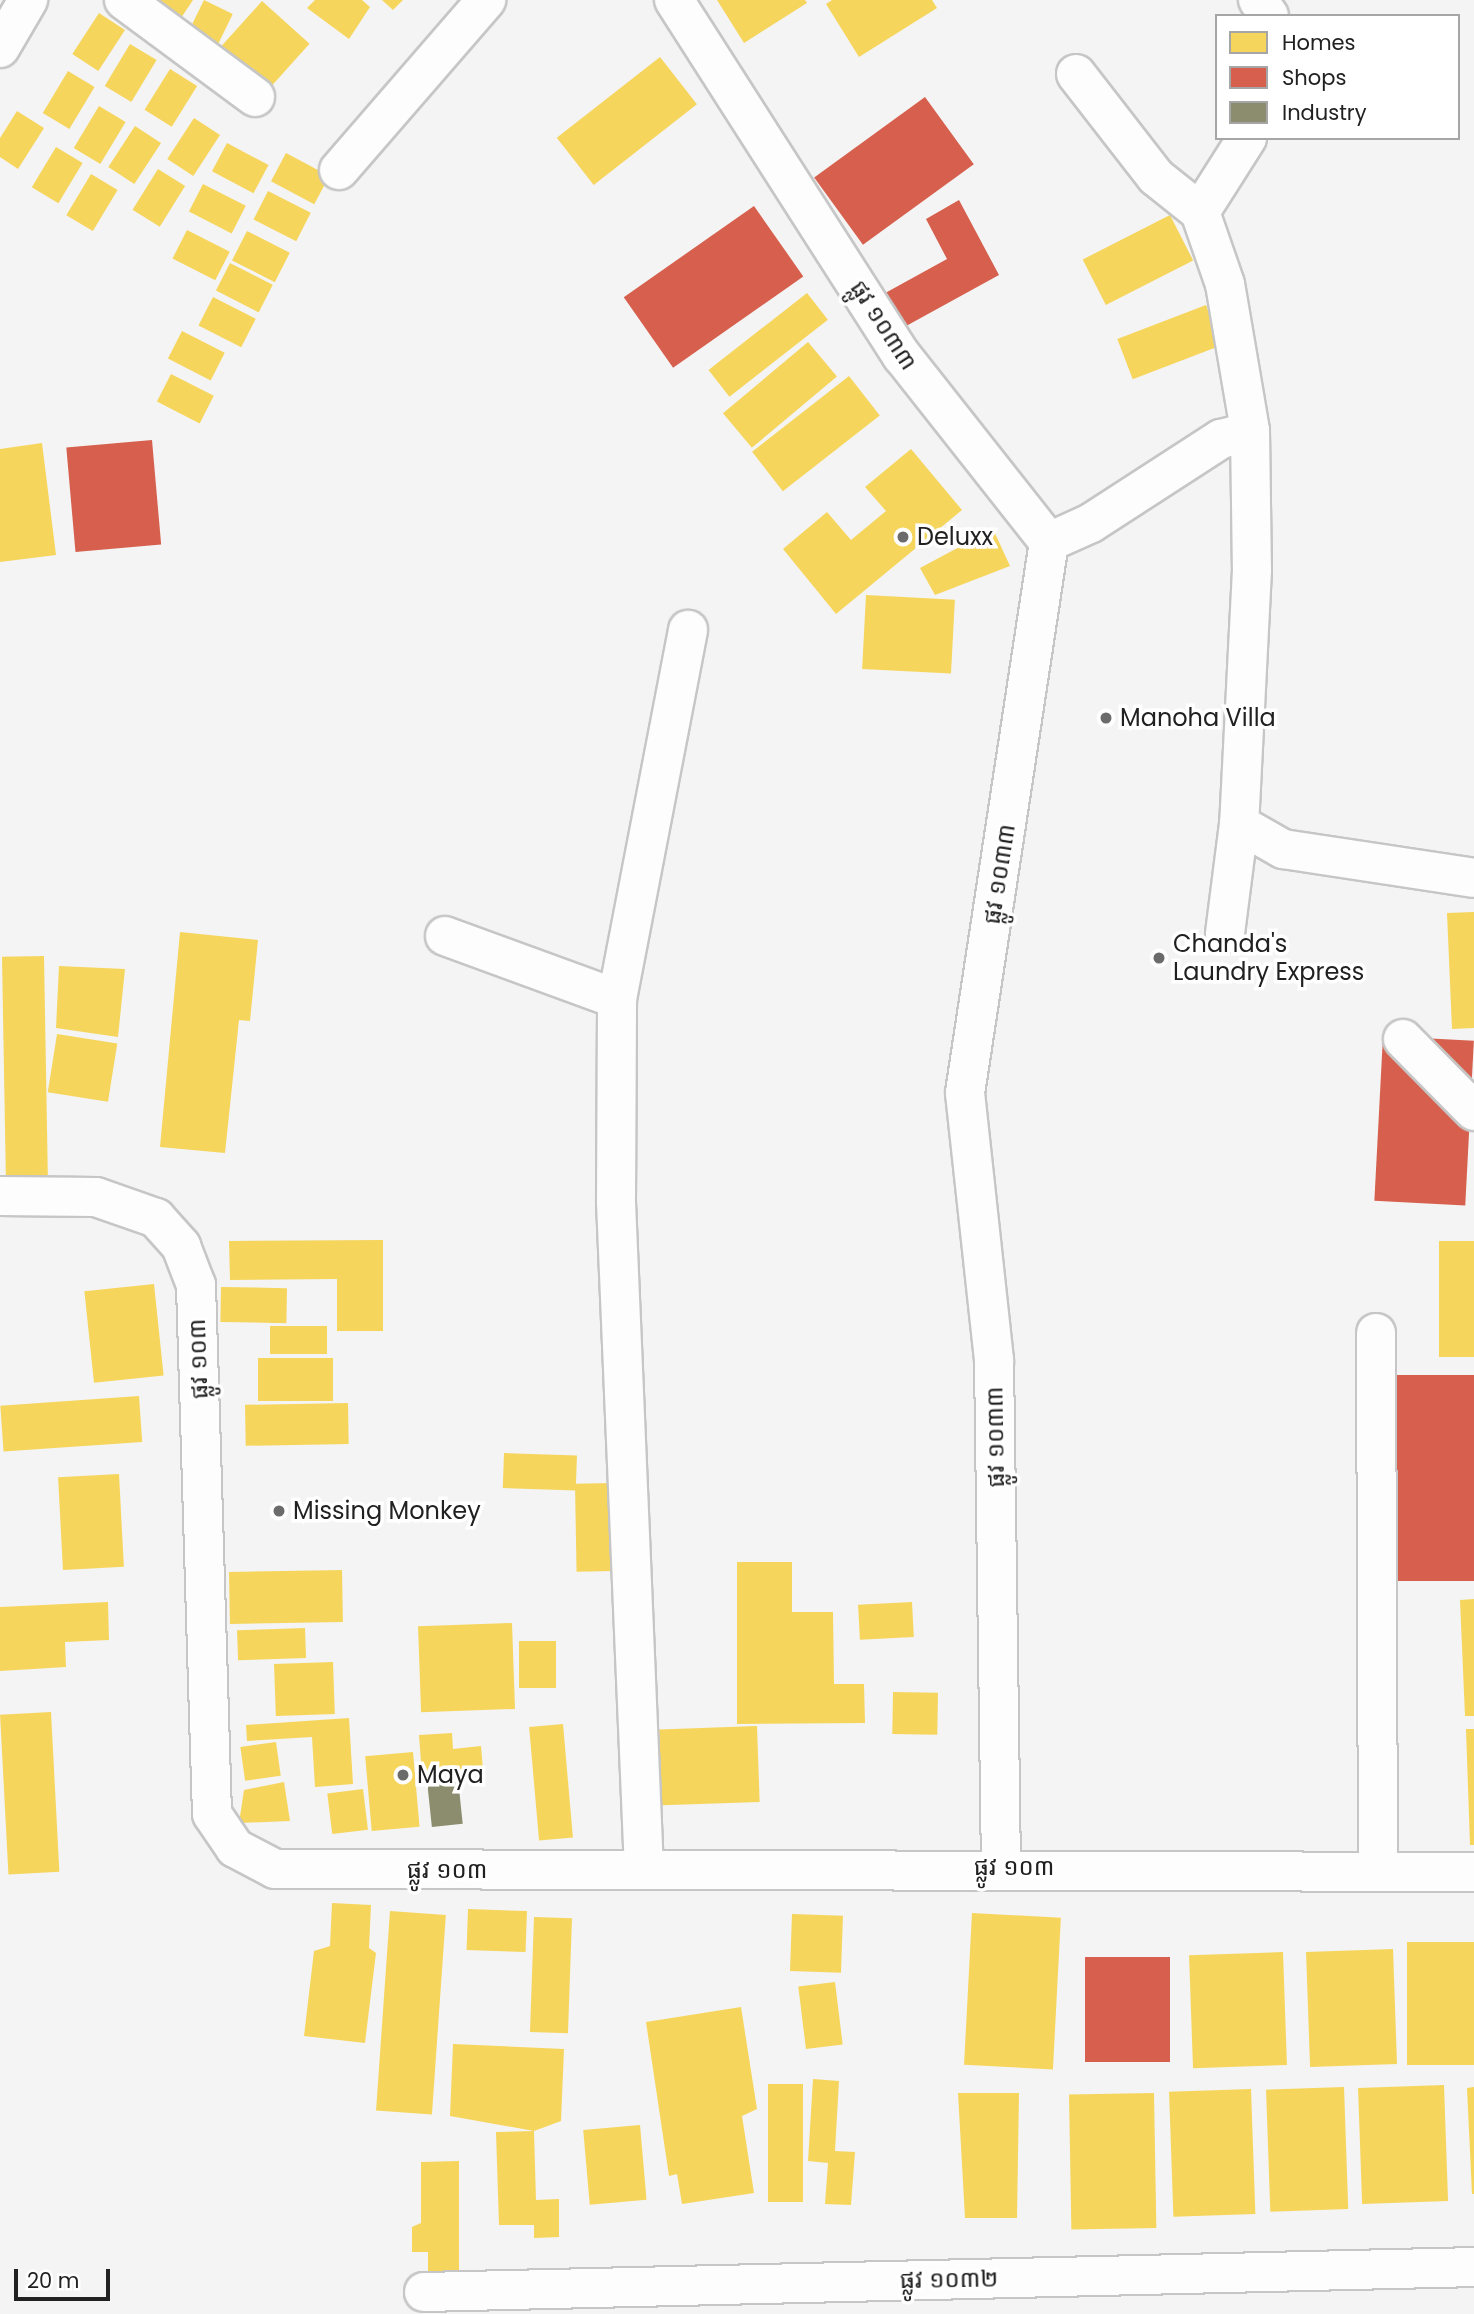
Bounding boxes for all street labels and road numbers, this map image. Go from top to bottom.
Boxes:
street label: ផ្លូវ ១០៣៣ [844,275,924,375]
street label: ផ្លូវ ១០៣៣ [977,822,1021,926]
street label: ផ្លូវ ១០៣ [182,1318,214,1400]
street label: ផ្លូវ ១០៣៣ [980,1386,1010,1488]
street label: ផ្លូវ ១០៣ [974,1853,1054,1881]
street label: ផ្លូវ ១០៣ [407,1856,487,1884]
street label: ផ្លូវ ១០៣២ [899,2264,999,2294]

